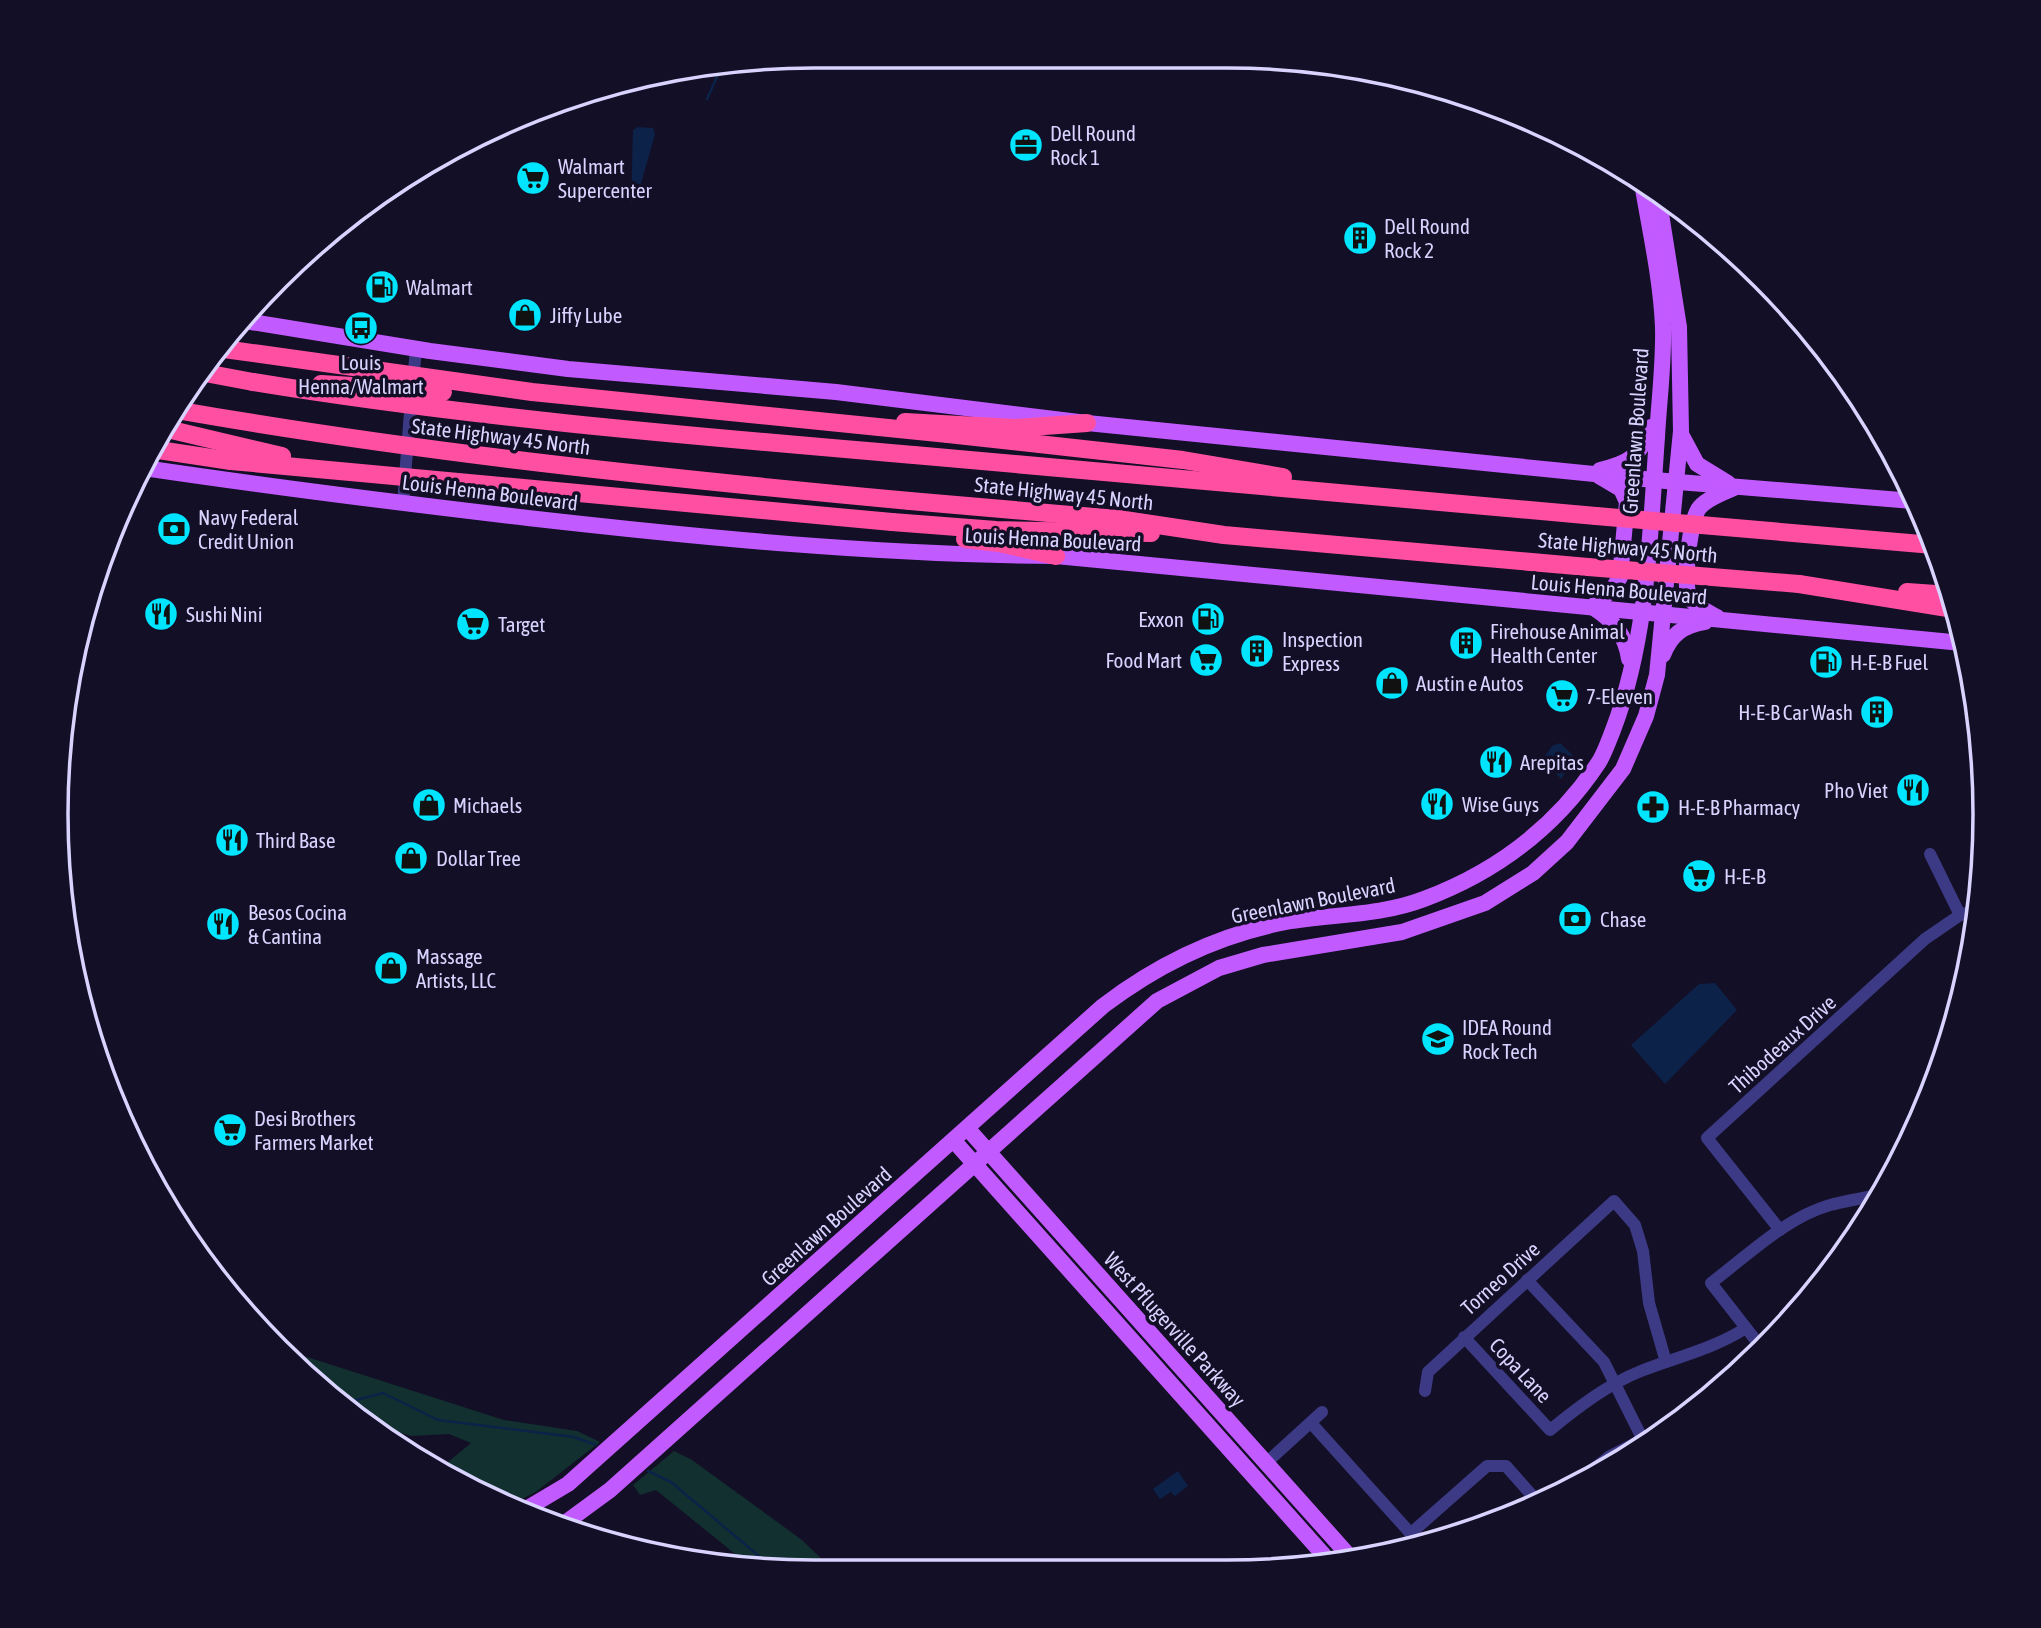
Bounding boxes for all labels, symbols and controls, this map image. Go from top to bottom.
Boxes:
place label: Dell Round Rock 1 [1050,121,1136,169]
office icon: Dell Round Rock 1 [1007,126,1045,164]
place label: Walmart Supercenter [558,154,653,202]
supermarket icon: Walmart Supercenter [514,159,552,197]
place label: Dell Round Rock 2 [1384,214,1470,262]
building icon: Dell Round Rock 2 [1341,219,1379,257]
fuel station icon: Walmart [363,268,401,306]
place label: Walmart [406,275,473,299]
shop icon: Jiffy Lube [506,296,544,334]
place label: Jiffy Lube [550,303,622,327]
bus stop icon: Louis Henna/Walmart [342,309,380,347]
street label: Greenlawn Boulevard [1617,347,1653,515]
place label: Louis Henna/Walmart [298,350,424,398]
street label: State Highway 45 North [410,413,592,459]
street label: Louis Henna Boulevard [401,469,579,515]
street label: State Highway 45 North [973,472,1155,514]
place label: Navy Federal Credit Union [198,505,299,553]
bank icon: Navy Federal Credit Union [155,510,193,548]
street label: Louis Henna Boulevard [964,522,1142,556]
street label: State Highway 45 North [1537,527,1719,567]
street label: Louis Henna Boulevard [1530,569,1708,609]
restaurant icon: Sushi Nini [142,595,180,633]
fuel station icon: Exxon [1189,600,1227,638]
place label: Sushi Nini [186,602,263,626]
supermarket icon: Target [454,605,492,643]
place label: Exxon [1138,607,1184,631]
place label: Target [498,612,545,636]
place label: Firehouse Animal Health Center [1490,619,1625,667]
building icon: Firehouse Animal Health Center [1447,624,1485,662]
place label: Inspection Express [1282,627,1363,675]
building icon: Inspection Express [1238,632,1276,670]
supermarket icon: Food Mart [1187,641,1225,679]
fuel station icon: H-E-B Fuel [1807,643,1845,681]
place label: Food Mart [1106,648,1182,672]
place label: H-E-B Fuel [1850,650,1928,674]
shop icon: Austin e Autos [1373,664,1411,702]
place label: Austin e Autos [1416,671,1524,695]
supermarket icon: 7-Eleven [1543,677,1581,715]
place label: 7-Eleven [1586,684,1653,708]
building icon: H-E-B Car Wash [1858,693,1896,731]
place label: H-E-B Car Wash [1738,700,1853,724]
restaurant icon: Arepitas [1477,743,1515,781]
place label: Arepitas [1520,750,1584,774]
restaurant icon: Pho Viet [1894,771,1932,809]
place label: Pho Viet [1824,778,1888,802]
restaurant icon: Wise Guys [1418,785,1456,823]
shop icon: Michaels [410,786,448,824]
pharmacy icon: H-E-B Pharmacy [1634,788,1672,826]
place label: Wise Guys [1462,792,1539,816]
place label: Michaels [453,793,522,817]
place label: H-E-B Pharmacy [1678,795,1801,819]
restaurant icon: Third Base [213,821,251,859]
place label: Third Base [256,828,336,852]
shop icon: Dollar Tree [392,839,430,877]
place label: Dollar Tree [436,846,521,870]
supermarket icon: H-E-B [1680,857,1718,895]
place label: H-E-B [1724,864,1766,888]
street label: Greenlawn Boulevard [1229,872,1397,928]
place label: Besos Cocina & Cantina [248,900,347,948]
bank icon: Chase [1556,900,1594,938]
restaurant icon: Besos Cocina & Cantina [204,905,242,943]
place label: Chase [1600,907,1646,931]
place label: Massage Artists, LLC [416,944,496,992]
shop icon: Massage Artists, LLC [372,949,410,987]
street label: Thibodeaux Drive [1724,990,1840,1098]
place label: IDEA Round Rock Tech [1462,1015,1552,1063]
school or university icon: IDEA Round Rock Tech [1419,1020,1457,1058]
place label: Desi Brothers Farmers Market [254,1106,374,1154]
supermarket icon: Desi Brothers Farmers Market [211,1111,249,1149]
street label: Greenlawn Boulevard [756,1161,896,1291]
street label: Torneo Drive [1456,1237,1544,1319]
street label: West Pflugerville Parkway [1099,1247,1251,1411]
street label: Copa Lane [1485,1333,1557,1407]

